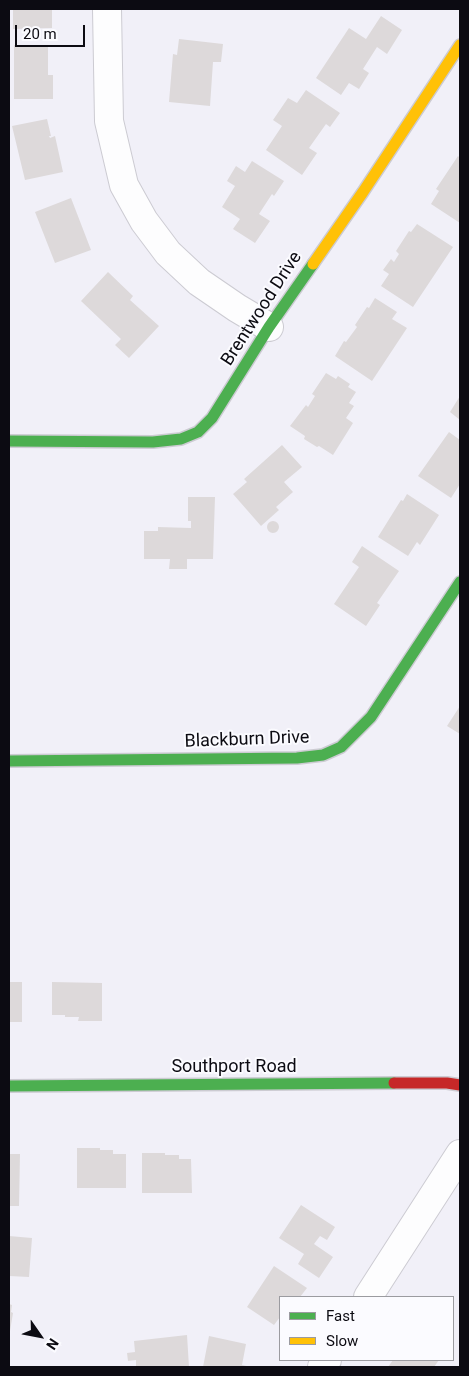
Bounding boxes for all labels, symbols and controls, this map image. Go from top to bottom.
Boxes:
scale bar [18,15,88,47]
text: 20 m [23,25,57,43]
street label: Brentwood Drive [217,248,307,370]
street label: Blackburn Drive [184,727,310,753]
street label: Southport Road [171,1056,297,1078]
legend [279,1296,454,1361]
text: Fast [326,1307,355,1325]
north arrow [15,1311,65,1361]
text: Slow [326,1332,358,1350]
text: N [43,1336,62,1353]

